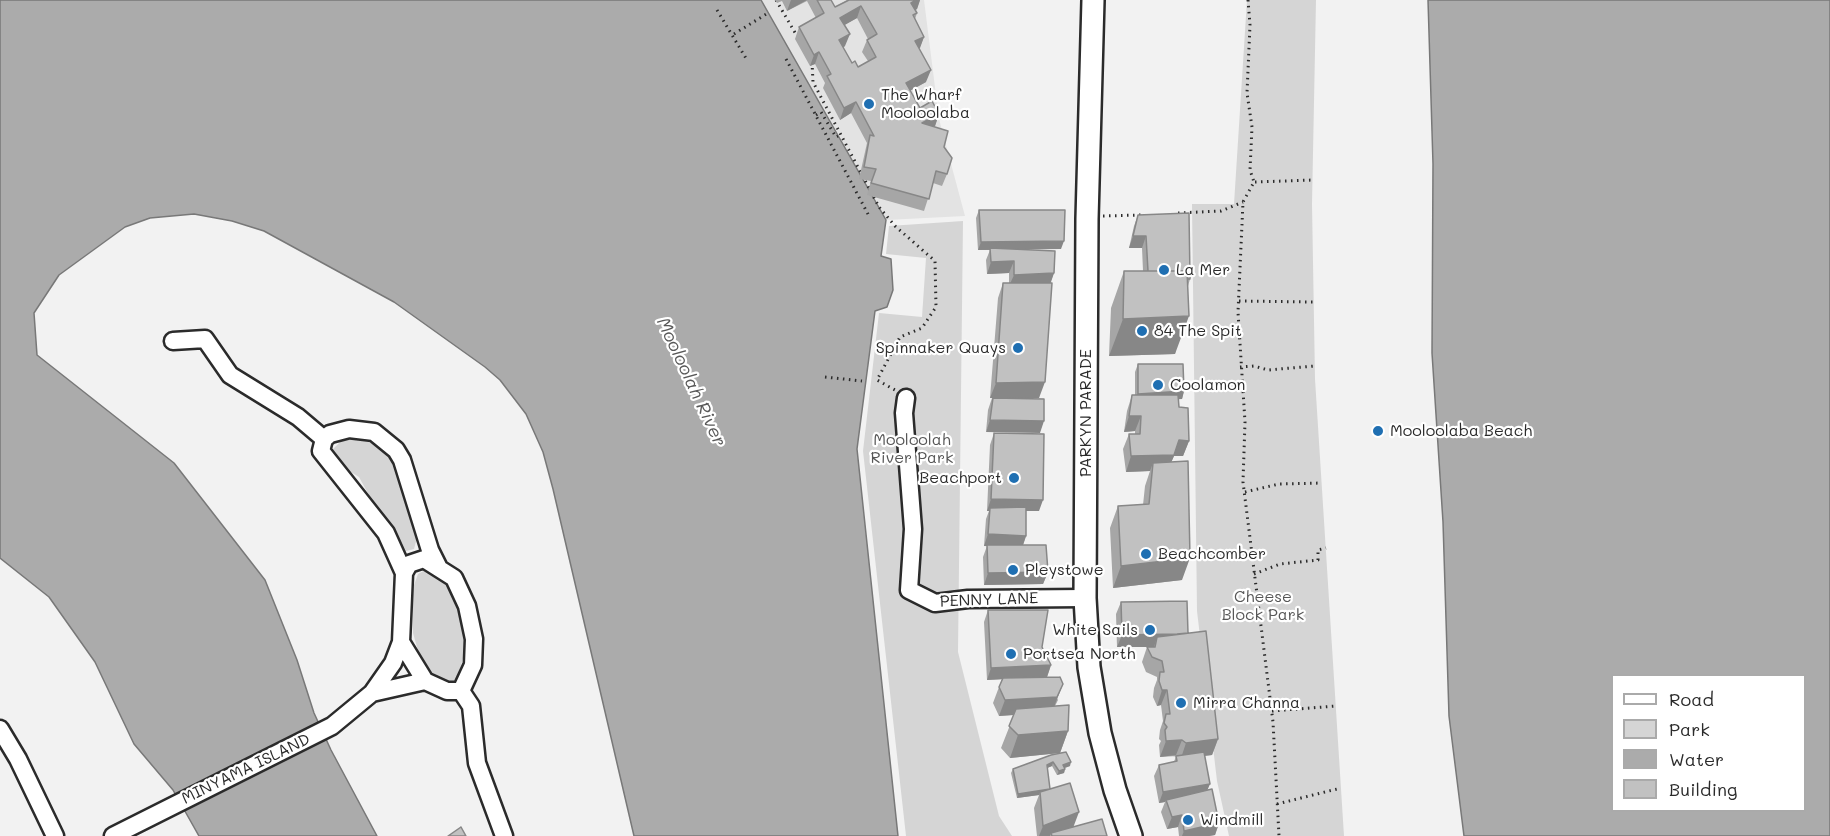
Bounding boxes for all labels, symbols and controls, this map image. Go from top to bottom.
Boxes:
place label: The Wharf Mooloolaba [881,85,970,123]
marker: The Wharf Mooloolaba [862,97,876,111]
place label: La Mer [1176,260,1230,280]
marker: La Mer [1157,263,1171,277]
water label: Mooloolah River [652,314,730,450]
place label: 84 The Spit [1154,321,1242,341]
marker: 84 The Spit [1135,324,1149,338]
place label: Spinnaker Quays [876,338,1006,358]
marker: Spinnaker Quays [1011,341,1025,355]
street label: PARKYN PARADE [1076,349,1096,477]
place label: Coolamon [1170,375,1245,395]
marker: Coolamon [1151,378,1165,392]
place label: Mooloolaba Beach [1390,421,1532,441]
marker: Mooloolaba Beach [1371,424,1385,438]
park label: Mooloolah River Park [871,430,953,468]
place label: Beachport [919,468,1002,488]
marker: Beachport [1007,471,1021,485]
place label: Beachcomber [1158,544,1266,564]
marker: Beachcomber [1139,547,1153,561]
place label: Pleystowe [1025,560,1104,580]
marker: Pleystowe [1006,563,1020,577]
park label: Cheese Block Park [1222,587,1304,625]
street label: PENNY LANE [939,589,1039,611]
place label: White Sails [1052,620,1138,640]
marker: White Sails [1143,623,1157,637]
place label: Portsea North [1023,644,1135,664]
marker: Portsea North [1004,647,1018,661]
legend [1611,674,1806,812]
text: Road [1669,687,1714,711]
place label: Mirra Channa [1193,693,1300,713]
marker: Mirra Channa [1174,696,1188,710]
text: Park [1669,717,1710,741]
street label: MINYAMA ISLAND [179,730,313,808]
text: Water [1669,747,1724,771]
text: Building [1669,777,1737,801]
place label: Windmill [1200,810,1264,830]
marker: Windmill [1181,813,1195,827]

